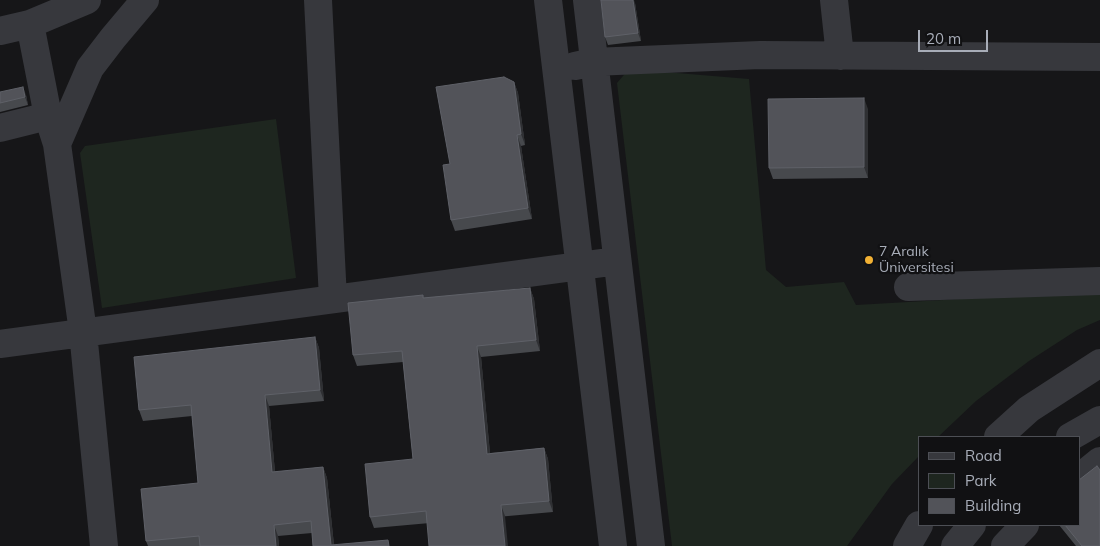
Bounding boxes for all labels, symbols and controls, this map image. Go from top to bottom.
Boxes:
scale bar [920,20,990,52]
text: 20 m [926,29,961,48]
place label: 7 Aralık Üniversitesi [879,244,954,276]
marker: 7 Aralık Üniversitesi [863,254,875,266]
legend [918,436,1080,526]
text: Road [965,446,1002,465]
text: Park [965,471,997,490]
text: Building [965,496,1021,515]

